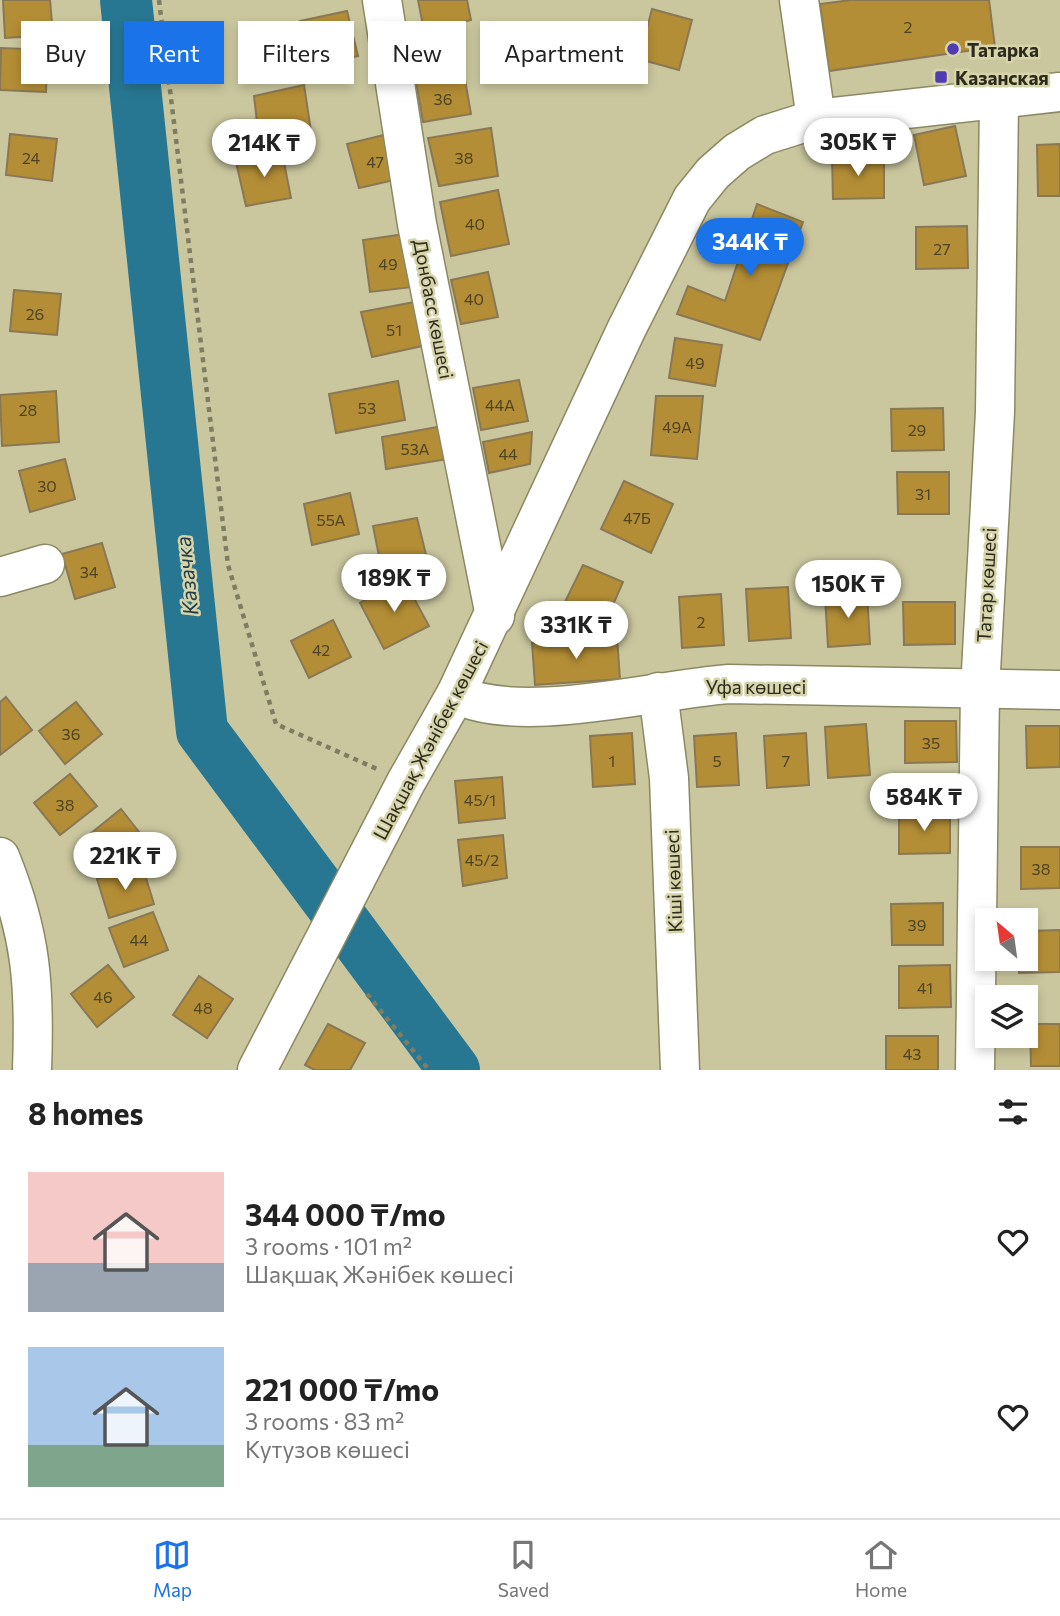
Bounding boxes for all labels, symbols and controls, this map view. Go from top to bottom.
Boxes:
house number: 2 [904,17,913,36]
chip: Buy [21,21,110,84]
chip: Rent [124,21,224,84]
chip: Filters [238,21,354,84]
chip: New [368,21,466,84]
chip: Apartment [480,21,648,84]
place label: Татарка [967,38,1039,61]
marker: Татарка [945,41,961,57]
place label: Казанская [955,66,1049,89]
marker: Казанская [933,69,949,85]
house number: 36 [434,89,452,108]
pin: 305K ₸ [801,118,915,178]
pin: 214K ₸ [207,120,321,179]
text: 305K ₸ [820,127,896,155]
text: 214K ₸ [228,128,300,156]
house number: 24 [22,148,40,167]
house number: 38 [455,148,473,167]
house number: 47 [366,152,384,171]
house number: 40 [465,214,485,233]
pin: 344K ₸ [693,218,807,278]
text: 344K ₸ [712,227,788,255]
street label: Донбасс көшесі [409,237,459,381]
house number: 27 [933,239,951,258]
house number: 49 [378,254,398,273]
house number: 40 [464,289,484,308]
house number: 26 [26,304,44,323]
house number: 51 [386,320,402,339]
house number: 49 [685,353,705,372]
house number: 44А [485,395,515,414]
house number: 53 [358,398,376,417]
house number: 28 [19,400,37,419]
house number: 49А [662,417,692,436]
house number: 29 [908,420,926,439]
house number: 53А [401,439,430,458]
house number: 44 [498,444,518,463]
house number: 30 [37,476,57,495]
house number: 31 [915,484,931,503]
house number: 47Б [623,508,651,527]
house number: 55А [316,510,346,529]
street label: Татар көшесі [972,527,1000,643]
water label: Казачка [169,535,203,617]
pin: 189K ₸ [337,554,451,614]
pin: 150K ₸ [791,560,905,620]
house number: 34 [80,562,99,581]
text: 189K ₸ [357,563,431,591]
text: 150K ₸ [811,569,885,597]
pin: 331K ₸ [519,602,633,661]
text: 331K ₸ [540,610,612,638]
house number: 2 [697,612,706,631]
street label: Шақшақ Жәнібек көшесі [368,637,492,843]
house number: 42 [312,640,330,659]
street label: Уфа көшесі [706,675,806,698]
house number: 36 [62,724,80,743]
house number: 35 [922,733,940,752]
house number: 1 [609,751,615,770]
house number: 5 [712,751,722,770]
house number: 7 [782,751,790,770]
pin: 584K ₸ [867,774,981,833]
text: 584K ₸ [886,782,962,810]
house number: 45/1 [464,790,496,809]
house number: 38 [56,795,74,814]
street label: Кіші көшесі [660,829,686,933]
pin: 221K ₸ [68,832,182,892]
text: 221K ₸ [89,841,161,869]
house number: 45/2 [465,850,499,869]
house number: 38 [1032,859,1050,878]
north arrow [975,908,1038,971]
map controls [975,908,1038,1048]
house number: 39 [908,915,926,934]
house number: 44 [129,930,149,949]
house number: 41 [917,978,933,997]
button: layers [975,985,1038,1048]
house number: 46 [93,987,113,1006]
house number: 48 [193,998,213,1017]
house number: 43 [903,1044,921,1063]
icon: filters [994,1093,1032,1131]
text: 8 homes [28,1094,144,1131]
text: 344 000 ₸/mo [245,1195,446,1232]
icon: home [84,1200,168,1284]
icon: heart [994,1223,1032,1261]
text: 3 rooms · 101 m² [245,1232,412,1260]
text: Шақшақ Жәнібек көшесі [245,1260,514,1288]
text: 221 000 ₸/mo [245,1370,439,1407]
icon: home [84,1375,168,1459]
icon: heart [994,1398,1032,1436]
text: 3 rooms · 83 m² [245,1407,404,1435]
text: Кутузов көшесі [245,1435,410,1463]
tab: Map [153,1536,192,1601]
tab: Saved [498,1536,549,1601]
tab: Home [855,1536,907,1601]

